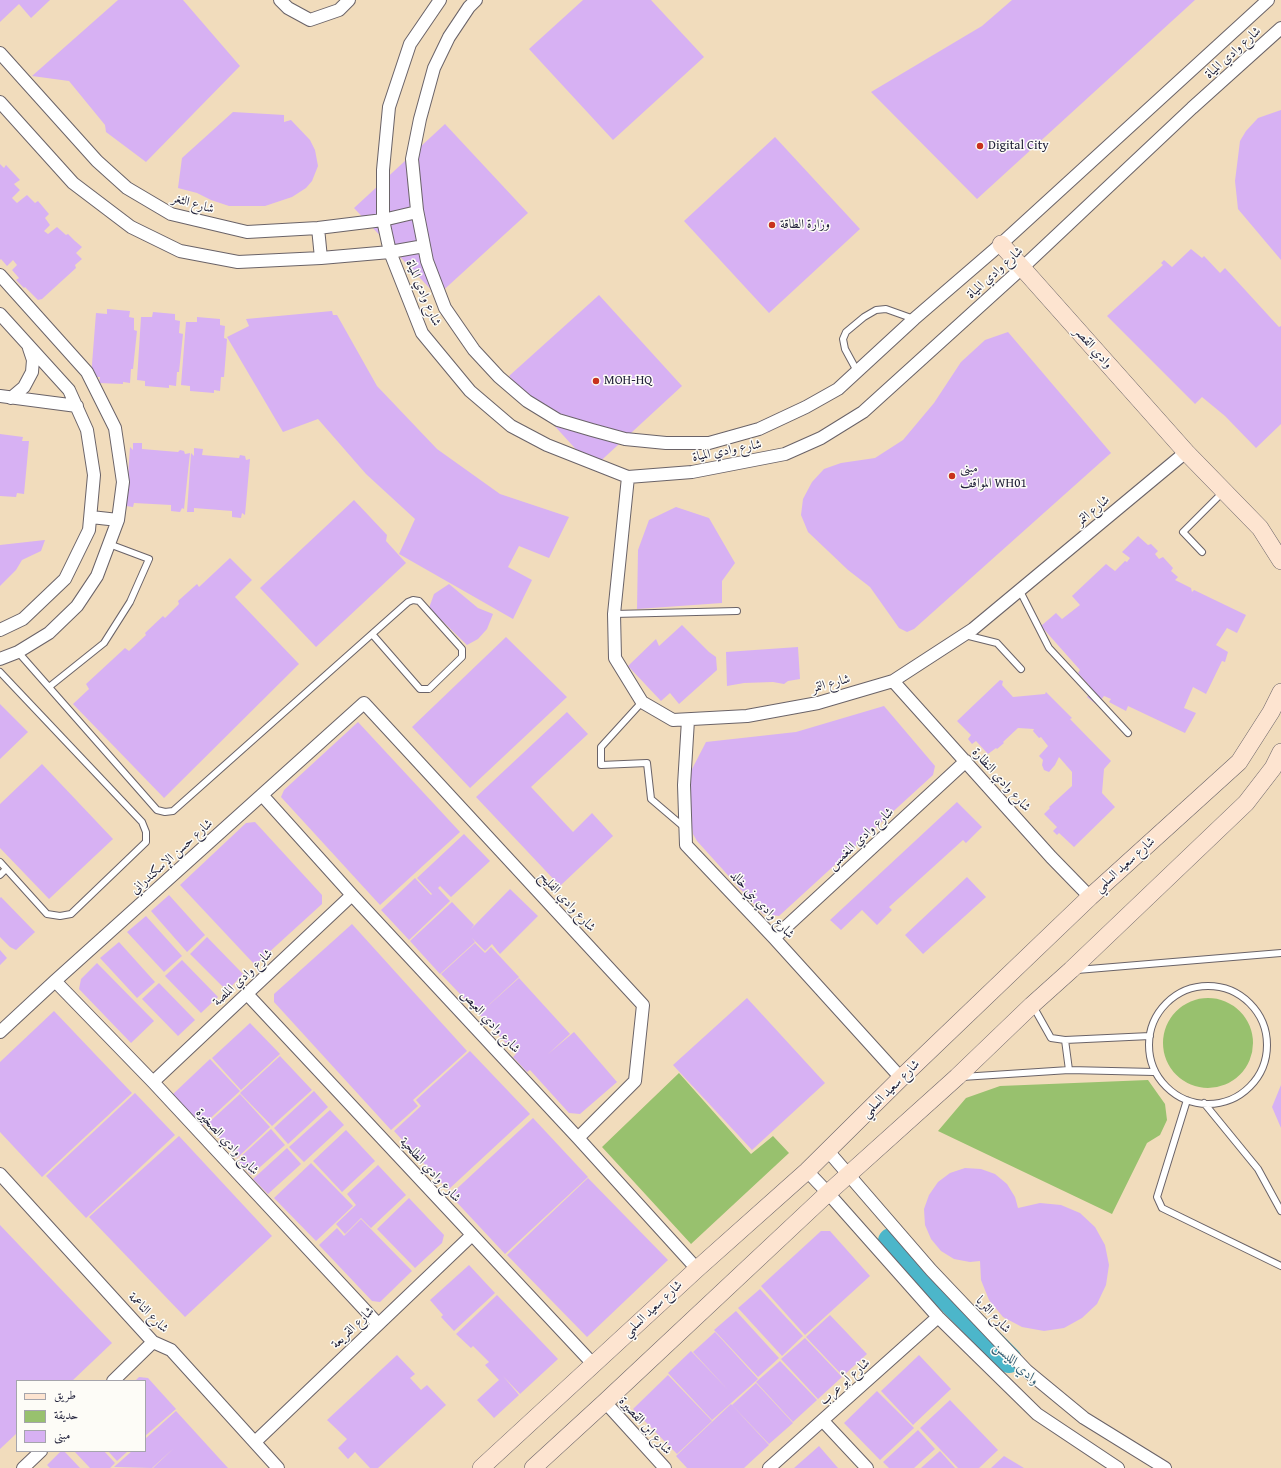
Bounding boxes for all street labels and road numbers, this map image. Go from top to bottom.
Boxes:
street label: شارع وادي المياة [1202,24,1264,82]
street label: شارع الثغر [170,191,216,217]
street label: شارع وادي المياة [964,244,1026,302]
street label: شارع وادي المياة [402,258,444,328]
street label: وادي القصر [1070,324,1116,372]
street label: شارع وادي المياة [691,437,763,465]
street label: شارع التمر [1073,492,1113,530]
street label: شارع التمر [810,671,852,697]
street label: شارع وادي النظارة [968,745,1034,815]
street label: شارع وادي المغمس [825,805,897,873]
street label: شارع حسن الإسكندراني [128,816,216,898]
street label: شارع سعيد السلمي [1092,834,1158,896]
street label: شارع وادي بني خالد [727,868,797,942]
street label: شارع وادي الفليح [535,869,599,935]
street label: شارع وادي الملصة [210,946,276,1010]
street label: شارع وادي العيص [457,987,523,1057]
street label: شارع سعيد السلمي [859,1057,923,1121]
street label: شارع وادي الصخيرة [192,1105,262,1179]
street label: شارع وادي الطلحية [396,1134,464,1206]
street label: شارع سعيد السلمي [620,1277,686,1341]
street label: شارع الناعمة [125,1290,171,1336]
street label: شارع الثريا [972,1293,1014,1337]
street label: شارع القريعة [328,1304,378,1352]
street label: شارع أبو عرب [816,1355,874,1409]
street label: شارع ابن القصيرة [615,1394,675,1458]

